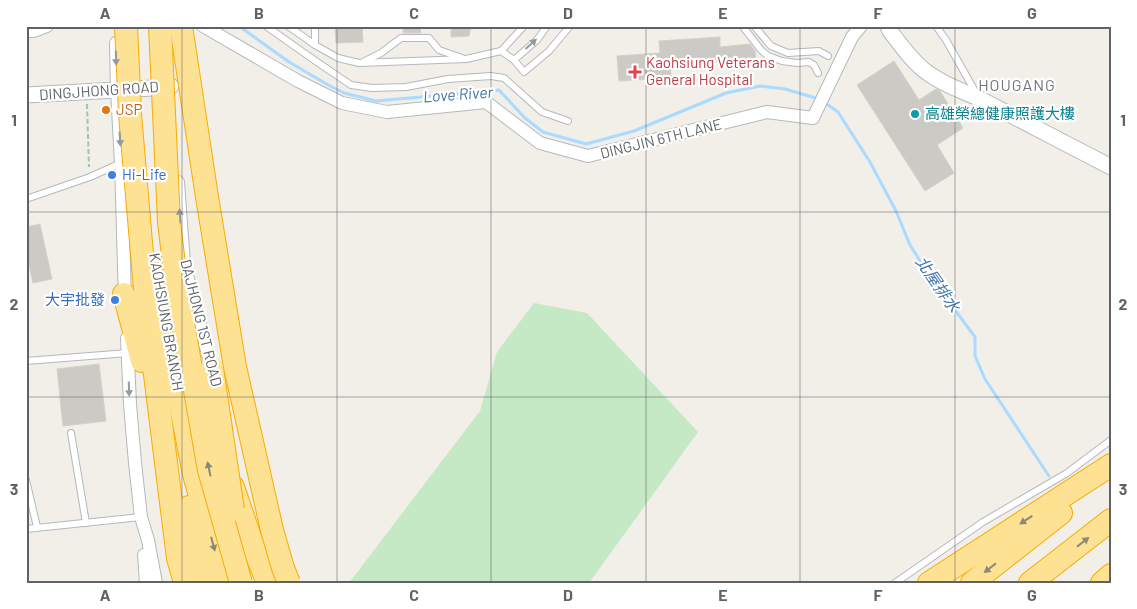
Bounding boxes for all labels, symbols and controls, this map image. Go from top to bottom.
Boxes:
text: A [100,3,111,22]
text: B [254,3,264,22]
text: C [409,3,419,22]
text: D [563,3,573,22]
text: E [718,3,728,22]
text: F [874,3,883,22]
text: G [1027,3,1037,22]
one-way arrow [525,38,537,50]
one-way arrow [112,51,120,67]
place label: Kaohsiung Veterans General Hospital [646,53,775,88]
marker: Kaohsiung Veterans General Hospital [628,65,642,79]
district label: HOUGANG [978,75,1056,94]
street label: DINGJHONG ROAD [39,77,159,103]
water label: Love River [422,81,495,105]
place label: JSP [116,100,142,118]
marker: JSP [100,104,112,116]
place label: 高雄榮總健康照護大樓 [925,104,1075,122]
marker: 高雄榮總健康照護大樓 [909,108,921,120]
text: 1 [11,110,17,129]
text: 1 [1120,110,1126,129]
street label: DINGJIN 6TH LANE [598,114,723,162]
one-way arrow [116,131,124,147]
place label: Hi-Life [122,165,167,183]
marker: Hi-Life [106,169,118,181]
one-way arrow [176,207,184,223]
street label: KAOHSIUNG BRANCH [146,252,188,392]
water label: 北屋排水 [912,252,965,316]
street label: DAJHONG 1ST ROAD [177,257,226,388]
place label: 大宇批發 [45,290,105,308]
text: 2 [10,294,19,313]
marker: 大宇批發 [109,294,121,306]
text: 2 [1119,294,1128,313]
one-way arrow [126,381,134,397]
one-way arrow [204,460,212,476]
text: 3 [10,479,18,498]
text: 3 [1119,479,1127,498]
one-way arrow [1019,515,1032,525]
one-way arrow [209,537,217,552]
one-way arrow [1076,537,1090,547]
one-way arrow [984,563,997,574]
text: A [100,585,111,604]
text: B [254,585,264,604]
text: C [409,585,419,604]
text: D [563,585,573,604]
text: E [718,585,728,604]
text: F [874,585,883,604]
text: G [1027,585,1037,604]

